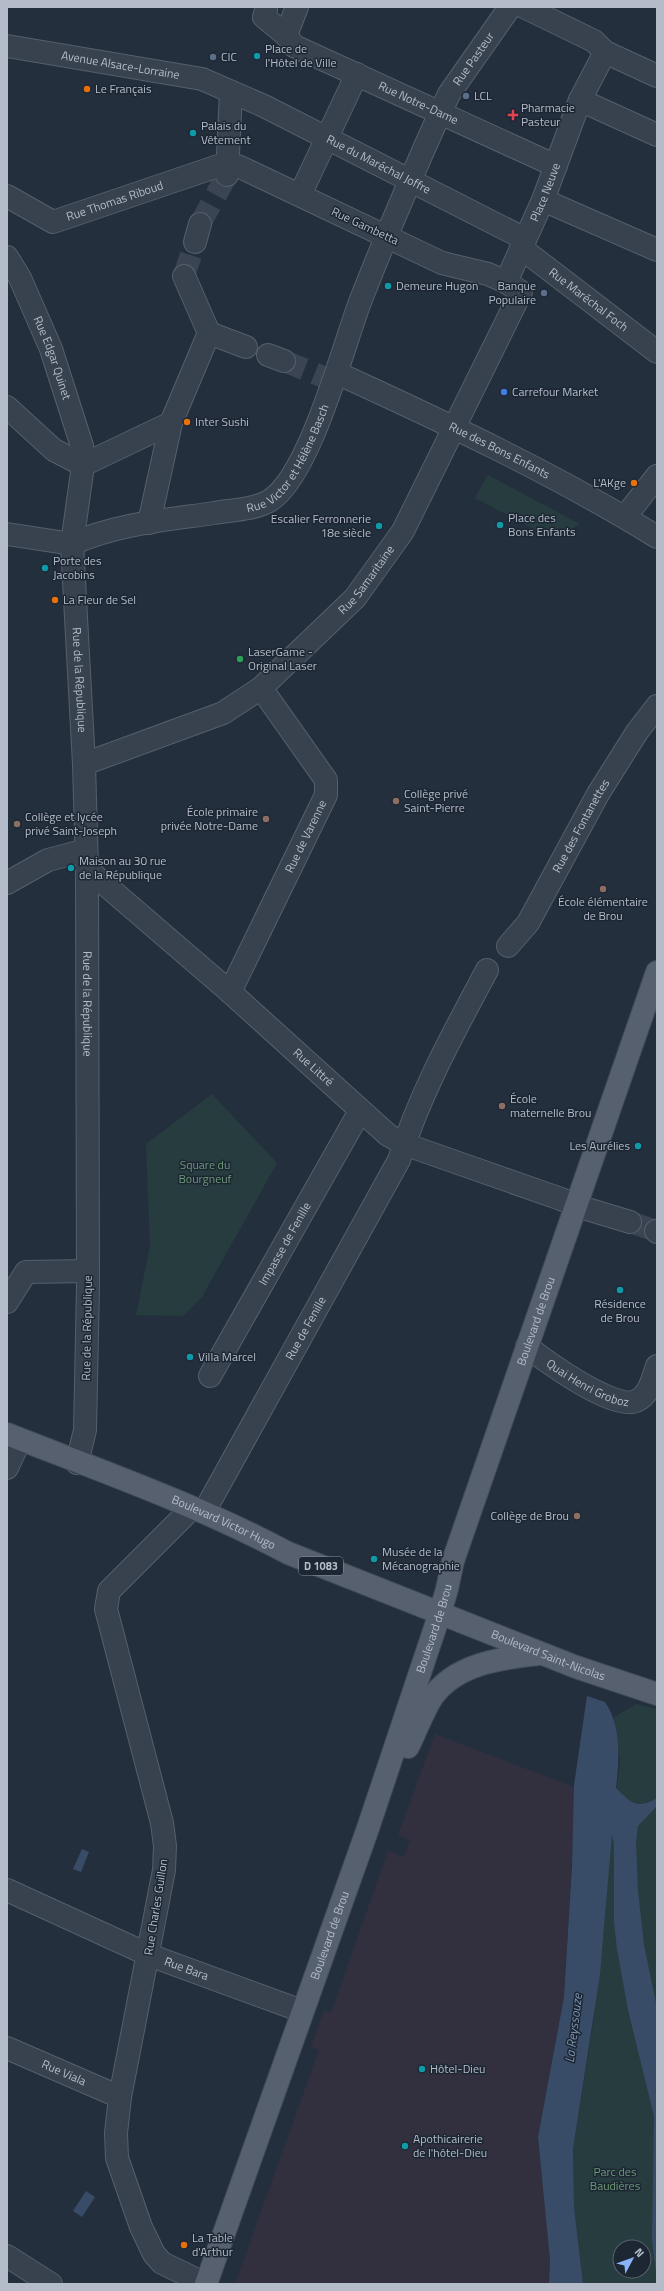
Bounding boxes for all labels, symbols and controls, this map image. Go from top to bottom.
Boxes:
street label: Rue Pasteur [448,28,499,89]
place label: Place de l'Hôtel de Ville [265,39,337,72]
street label: Avenue Alsace-Lorraine [60,45,181,84]
place label: CIC [221,47,237,66]
marker: Place de l'Hôtel de Ville [252,51,262,61]
marker: CIC [208,52,218,62]
street label: Rue Notre-Dame [375,76,462,129]
place label: Le Français [95,79,152,98]
marker: Le Français [82,84,92,94]
place label: LCL [474,86,492,105]
marker: LCL [461,91,471,101]
place label: Pharmacie Pasteur [521,98,575,131]
marker: Pharmacie Pasteur [508,110,518,120]
place label: Palais du Vêtement [201,116,251,149]
marker: Palais du Vêtement [188,128,198,138]
street label: Rue du Maréchal Joffre [323,129,434,199]
street label: Place Neuve [524,160,565,225]
street label: Rue Thomas Riboud [64,175,166,226]
street label: Rue Gambetta [328,202,402,250]
street label: Rue Maréchal Foch [545,263,633,336]
place label: Demeure Hugon [396,276,478,295]
place label: Banque Populaire [488,276,536,309]
marker: Demeure Hugon [383,281,393,291]
marker: Banque Populaire [539,288,549,298]
street label: Rue Edgar Quinet [29,313,77,403]
place label: Carrefour Market [512,382,599,401]
marker: Carrefour Market [499,387,509,397]
street label: Rue Victor et Hélène Basch [245,401,333,517]
place label: Inter Sushi [195,412,249,431]
marker: Inter Sushi [182,417,192,427]
street label: Rue des Bons Enfants [446,417,554,484]
place label: L'AKge [593,473,626,492]
marker: L'AKge [629,478,639,488]
place label: Place des Bons Enfants [508,508,576,541]
place label: Escalier Ferronnerie 18e siècle [271,509,371,542]
marker: Place des Bons Enfants [495,520,505,530]
marker: Escalier Ferronnerie 18e siècle [374,521,384,531]
street label: Rue Samaritaine [333,541,399,619]
place label: Porte des Jacobins [53,551,102,584]
marker: Porte des Jacobins [40,563,50,573]
place label: La Fleur de Sel [63,590,136,609]
marker: La Fleur de Sel [50,595,60,605]
street label: Rue de la République [68,627,92,733]
place label: LaserGame - Original Laser [248,642,317,675]
marker: LaserGame - Original Laser [235,654,245,664]
street label: Rue des Fontanettes [547,775,614,876]
place label: Collège privé Saint-Pierre [404,784,468,817]
street label: Rue de Varenne [279,796,331,876]
marker: Collège privé Saint-Pierre [391,796,401,806]
place label: École primaire privée Notre-Dame [161,802,258,835]
place label: Collège et lycée privé Saint-Joseph [25,807,117,840]
marker: École primaire privée Notre-Dame [261,814,271,824]
marker: Collège et lycée privé Saint-Joseph [12,819,22,829]
place label: Maison au 30 rue de la République [79,851,166,884]
marker: Maison au 30 rue de la République [66,863,76,873]
marker: École élémentaire de Brou [598,884,608,894]
place label: École élémentaire de Brou [558,892,648,925]
street label: Rue de la République [78,951,97,1057]
street label: Rue Littré [289,1043,338,1091]
place label: École maternelle Brou [510,1089,591,1122]
marker: École maternelle Brou [497,1101,507,1111]
place label: Les Aurélies [569,1136,630,1155]
marker: Les Aurélies [633,1141,643,1151]
park label: Square du Bourgneuf [178,1155,232,1188]
street label: Impasse de Fenille [253,1198,316,1289]
street label: Boulevard de Brou [511,1274,560,1368]
street label: Rue de la République [76,1275,97,1381]
marker: Résidence de Brou [615,1285,625,1295]
street label: Rue de Fenille [280,1293,331,1363]
place label: Résidence de Brou [594,1294,646,1327]
place label: Villa Marcel [198,1347,256,1366]
marker: Villa Marcel [185,1352,195,1362]
street label: Quai Henri Groboz [543,1354,630,1411]
street label: Boulevard Victor Hugo [169,1490,279,1554]
place label: Collège de Brou [491,1506,569,1525]
marker: Collège de Brou [572,1511,582,1521]
place label: Musée de la Mécanographie [382,1542,460,1575]
marker: Musée de la Mécanographie [369,1554,379,1564]
road number: D 1083 [299,1557,343,1575]
street label: Boulevard de Brou [410,1582,457,1676]
street label: Boulevard Saint-Nicolas [488,1624,608,1685]
street label: Rue Charles Guillon [139,1857,173,1956]
street label: Boulevard de Brou [305,1888,354,1982]
street label: Rue Bara [162,1951,211,1985]
water label: La Reyssouze [559,1991,587,2064]
street label: Rue Viala [39,2054,89,2090]
place label: Hôtel-Dieu [430,2059,485,2078]
marker: Hôtel-Dieu [417,2064,427,2074]
place label: Apothicairerie de l'hôtel-Dieu [413,2129,487,2162]
marker: Apothicairerie de l'hôtel-Dieu [400,2141,410,2151]
park label: Parc des Baudières [590,2162,641,2195]
place label: La Table d'Arthur [192,2228,233,2261]
north arrow [612,2239,652,2279]
marker: La Table d'Arthur [179,2240,189,2250]
text: N [631,2244,648,2261]

